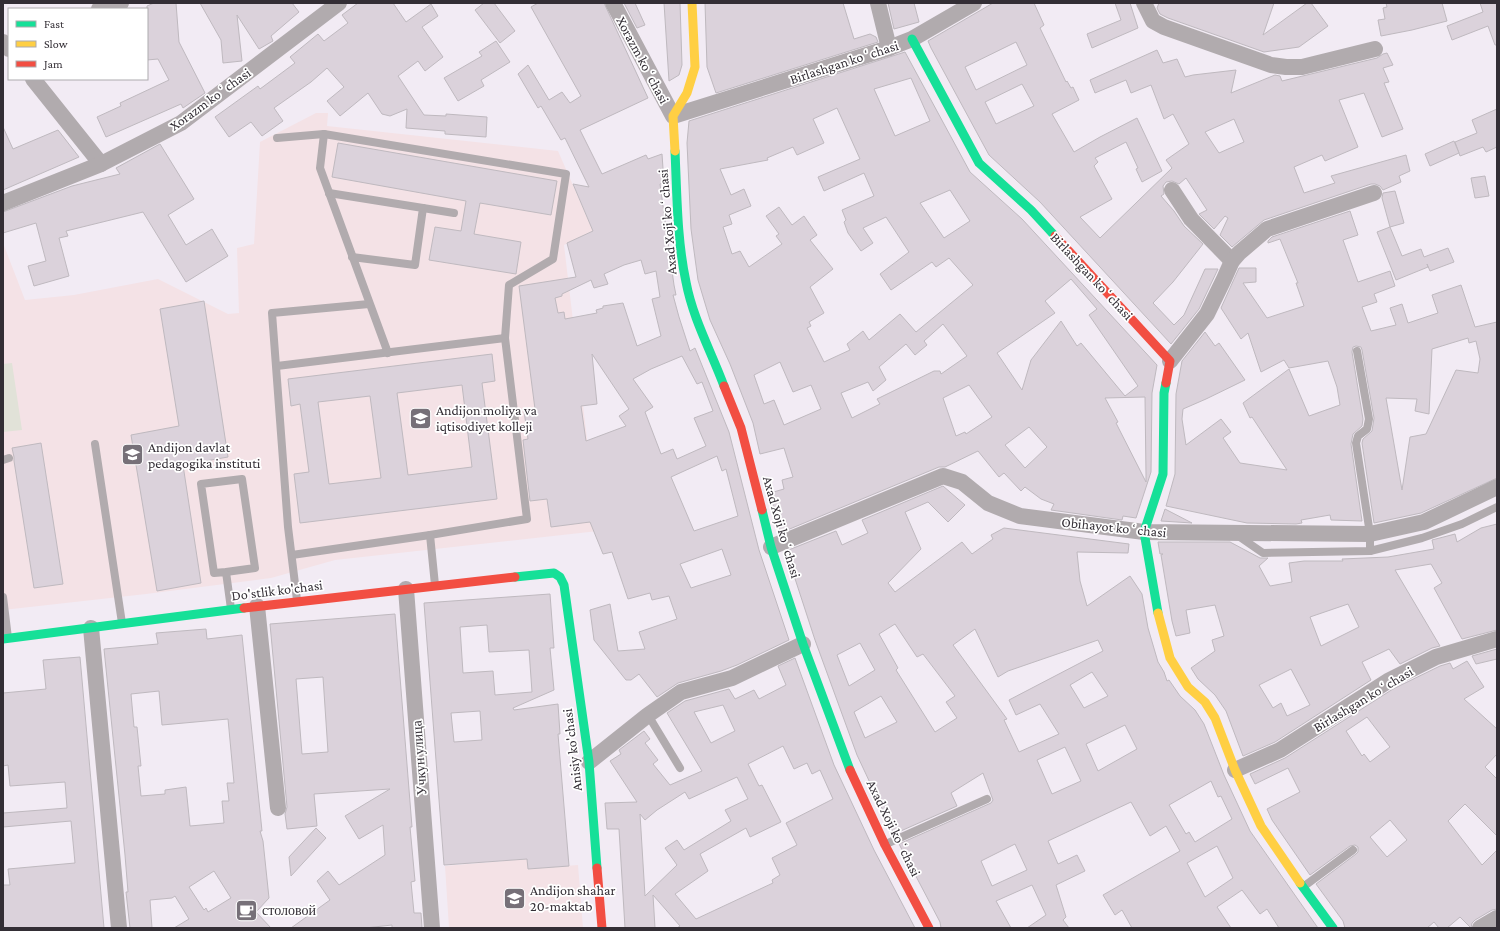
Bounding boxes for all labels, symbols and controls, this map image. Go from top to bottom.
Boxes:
legend [8,8,148,80]
street label: Xorazm koʻchasi [613,14,673,107]
text: Fast [44,17,65,31]
text: Slow [44,37,68,51]
street label: Birlashgan koʻchasi [788,37,901,87]
text: Jam [43,57,63,71]
street label: Xorazm koʻchasi [166,64,254,134]
street label: Axad Xoji koʻchasi [654,168,681,275]
street label: Birlashgan koʻchasi [1047,229,1137,323]
place label: Andijon moliya va iqtisodiyet kolleji [436,402,537,435]
school or university icon: Andijon moliya va iqtisodiyet kolleji [408,405,434,431]
place label: Andijon davlat pedagogika instituti [148,439,261,471]
school or university icon: Andijon davlat pedagogika instituti [119,442,145,468]
street label: Axad Xoji koʻchasi [759,474,804,581]
street label: Obihayot koʻchasi [1061,514,1168,540]
street label: Do'stlik ko'chasi [230,576,324,604]
street label: Birlashgan koʻchasi [1310,663,1416,735]
street label: Anisiy ko'chasi [559,707,585,792]
street label: Учкун улица [408,719,430,796]
street label: Axad Xoji koʻchasi [863,777,924,880]
place label: Andijon shahar 20-maktab [530,882,616,914]
school or university icon: Andijon shahar 20-maktab [501,885,527,911]
cafe icon: столовой [233,897,259,923]
place label: столовой [262,902,316,918]

